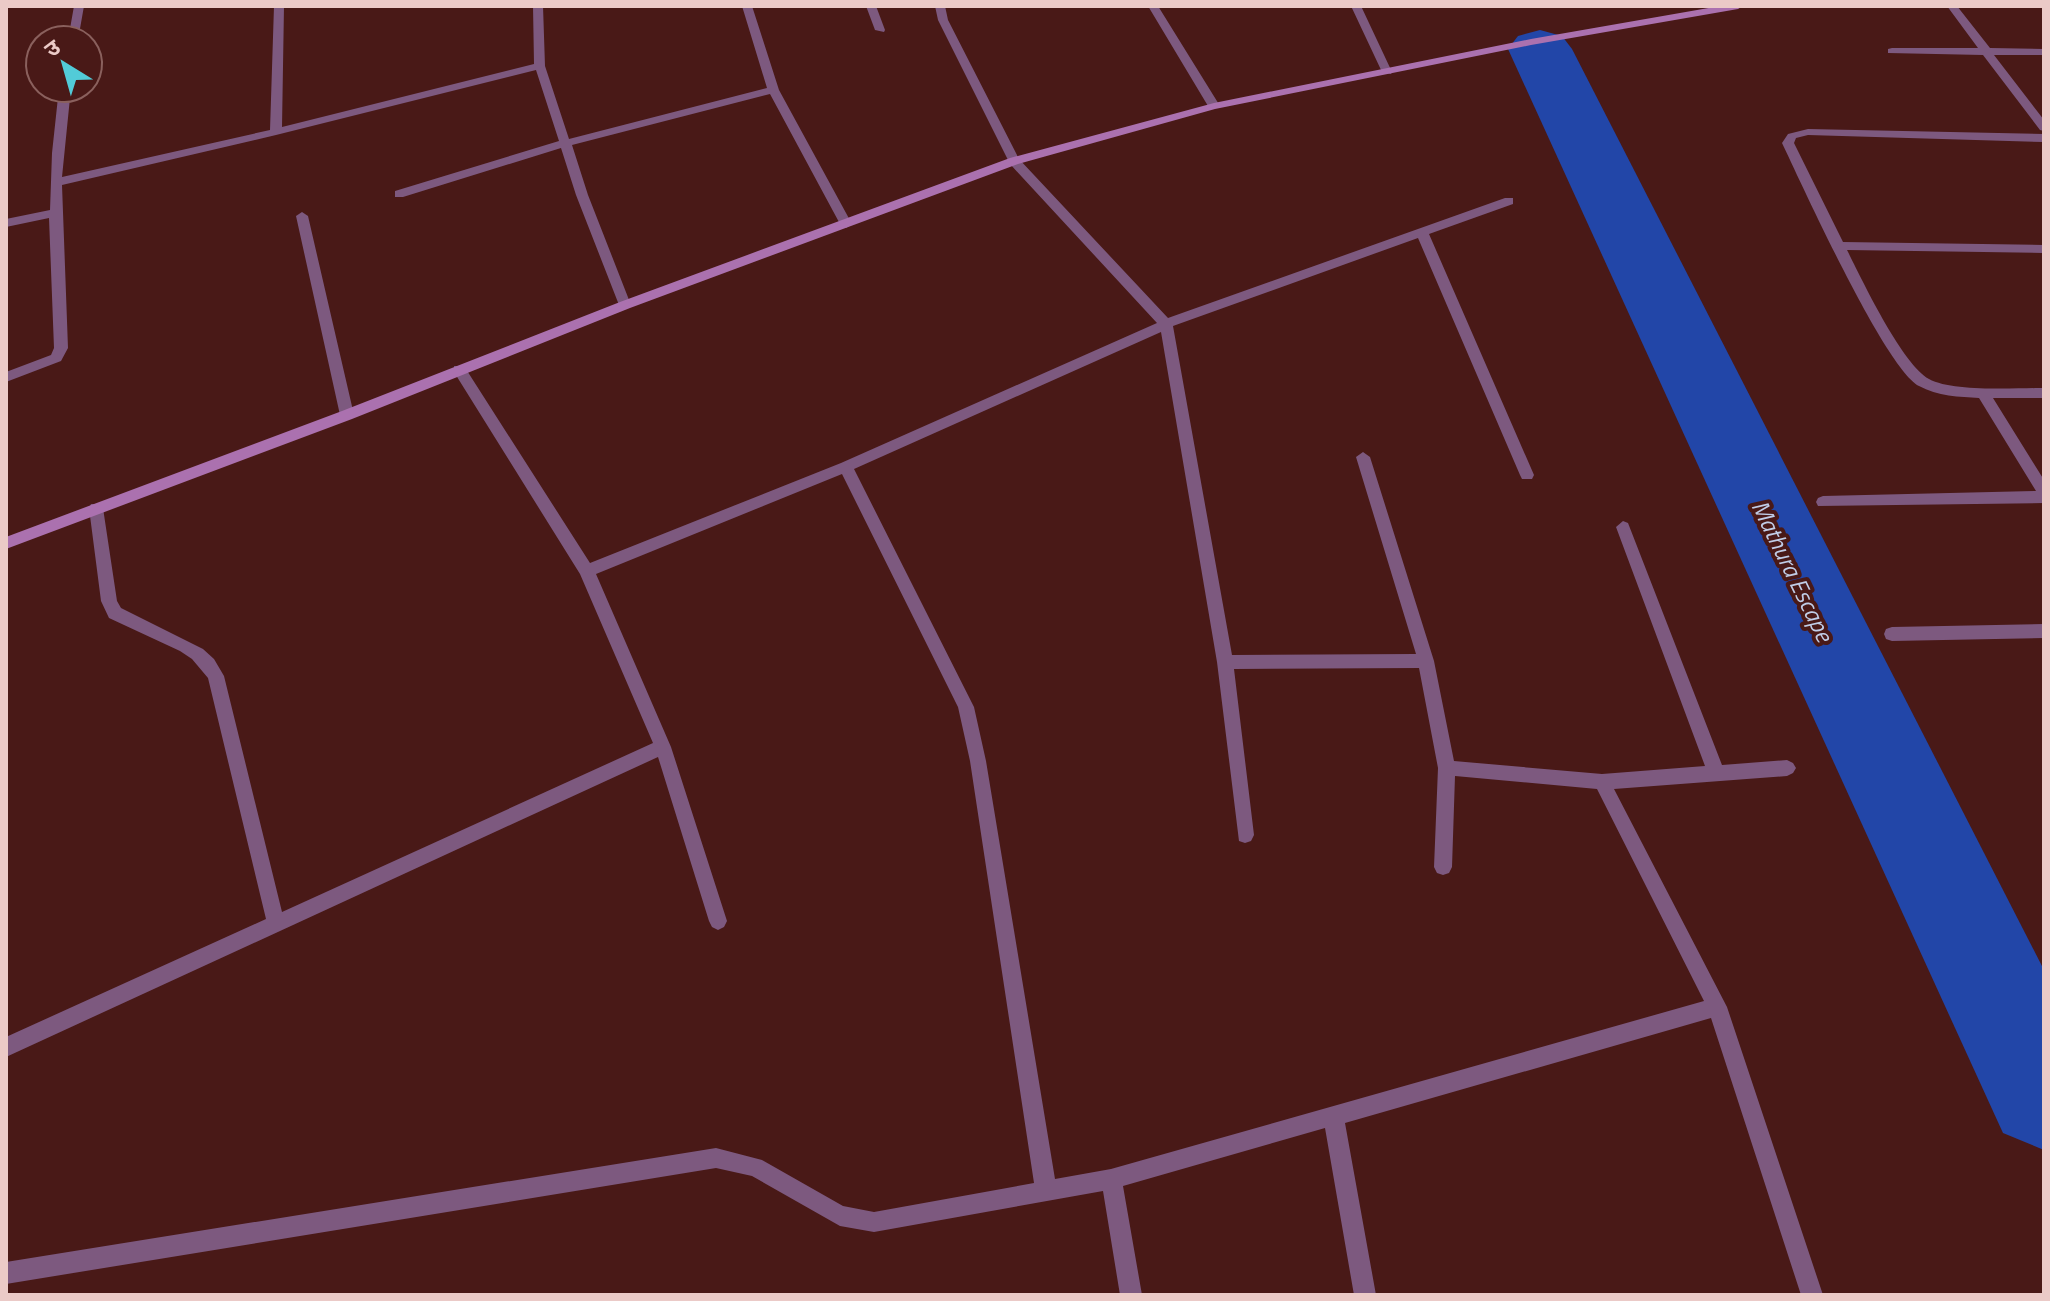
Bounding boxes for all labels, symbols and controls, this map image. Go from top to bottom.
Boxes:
north arrow [24,24,104,104]
text: उ [37,30,68,65]
water label: Mathura Escape [1743,494,1844,649]

